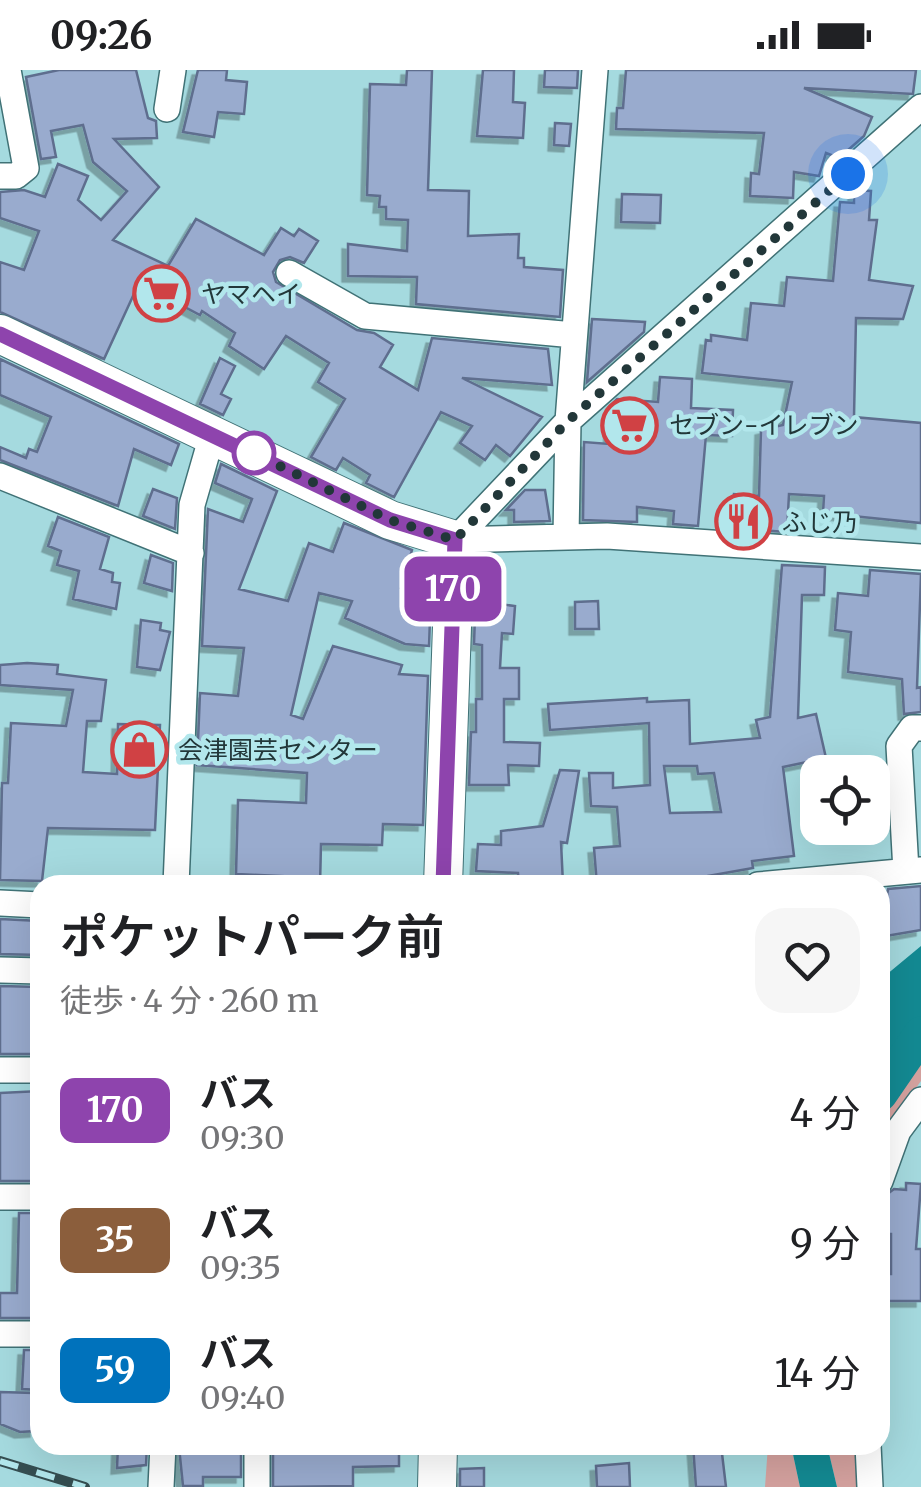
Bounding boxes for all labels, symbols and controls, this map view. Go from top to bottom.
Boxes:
text: 09:26 [50,12,152,59]
your location [823,149,873,199]
supermarket icon: ヤマヘイ [132,264,192,324]
place label: ヤマヘイ [201,278,301,310]
supermarket icon: セブン-イレブン [600,395,660,455]
place label: セブン-イレブン [669,409,859,441]
unlabelled marker [233,432,275,474]
restaurant icon: ふじ乃 [713,492,773,552]
place label: ふじ乃 [782,506,857,538]
line badge: 170 [396,556,510,622]
text: 170 [424,567,482,611]
shop icon: 会津園芸センター [109,720,169,780]
place label: 会津園芸センター [178,734,378,766]
map controls [800,755,890,845]
button: locate [800,755,890,845]
text: ポケットパーク前 [60,907,444,967]
button: heart [755,908,860,1013]
text: 徒歩 · 4 分 · 260 m [60,981,318,1021]
text: バス [200,1070,276,1117]
text: 170 [86,1088,144,1132]
text: 4 分 [790,1090,860,1137]
text: 09:30 [200,1118,285,1158]
text: バス [200,1200,276,1247]
text: 35 [96,1218,134,1262]
text: 9 分 [790,1220,860,1267]
text: 09:35 [200,1248,281,1288]
text: バス [200,1330,276,1377]
text: 59 [94,1348,136,1392]
text: 14 分 [775,1350,860,1397]
text: 09:40 [200,1378,285,1418]

